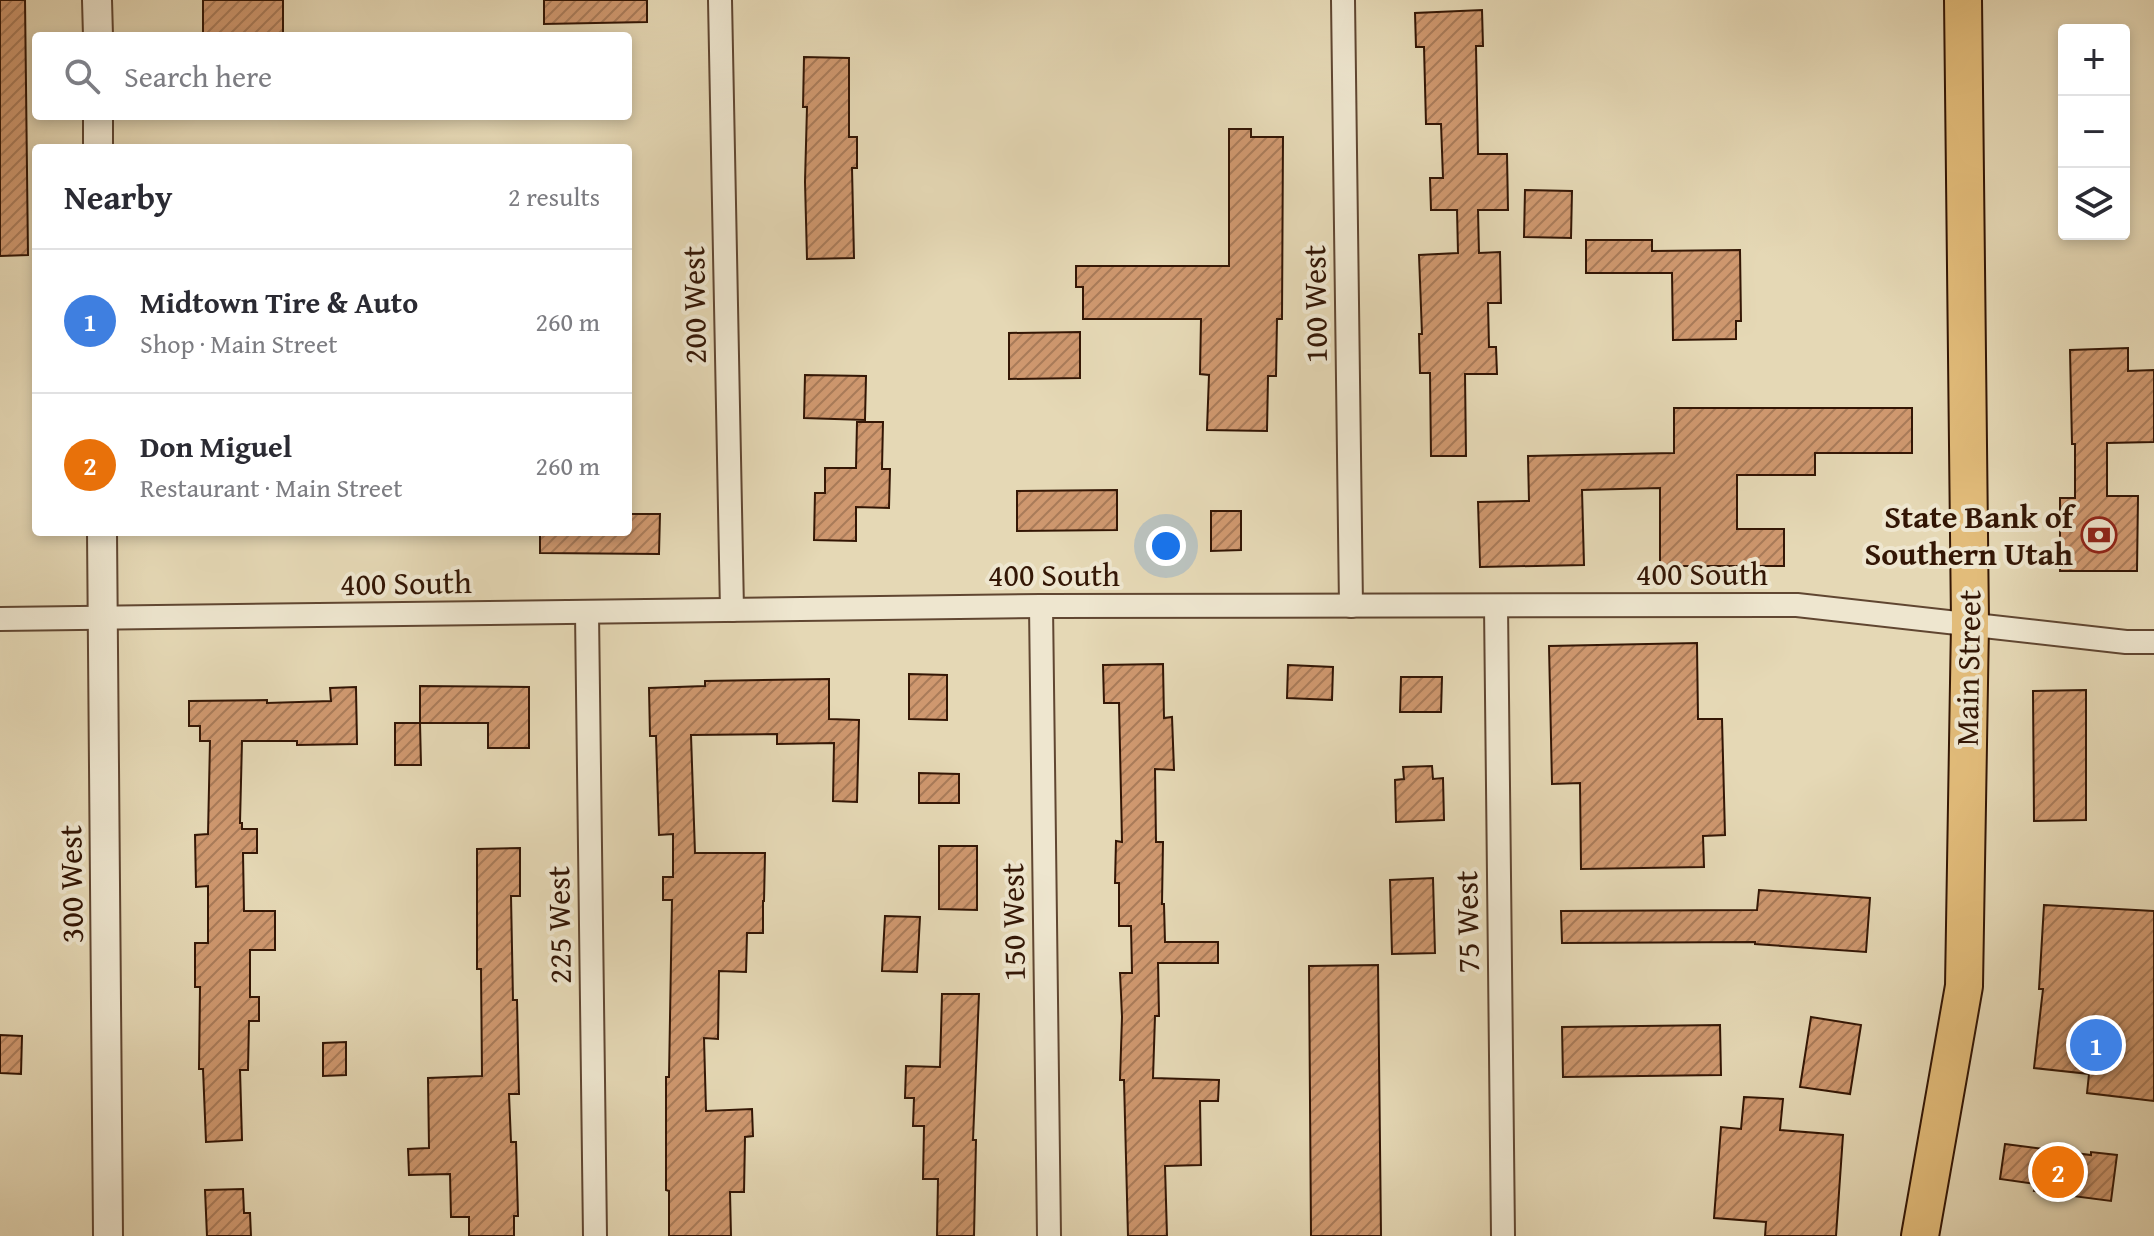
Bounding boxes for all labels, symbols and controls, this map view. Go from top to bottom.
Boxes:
map controls [2058,24,2130,240]
button: + [2058,24,2130,96]
search box [32,32,632,120]
icon: search [60,54,104,98]
text: Search here [124,54,272,98]
button: − [2058,96,2130,168]
button: layers [2058,168,2130,240]
text: Nearby [64,172,173,221]
text: 2 results [508,177,600,216]
street label: 100 West [1290,244,1339,364]
street label: 200 West [669,245,718,365]
text: Midtown Tire & Auto [140,280,418,324]
text: 1 [83,302,97,341]
text: 260 m [535,302,600,341]
text: Shop · Main Street [140,324,337,363]
text: Don Miguel [140,424,292,468]
text: 2 [83,446,97,485]
text: 260 m [535,446,600,485]
text: Restaurant · Main Street [140,468,402,507]
place label: State Bank of Southern Utah [1864,493,2077,577]
bank icon: State Bank of Southern Utah [2080,516,2118,554]
your location [1146,526,1186,566]
street label: 400 South [1636,550,1768,597]
street label: 400 South [988,551,1120,598]
street label: 400 South [340,558,472,607]
street label: Main Street [1943,589,1992,747]
street label: 300 West [46,824,95,944]
street label: 150 West [988,862,1037,982]
street label: 225 West [534,865,583,985]
street label: 75 West [1442,870,1491,974]
pin: 1 [2070,1015,2122,1075]
pin: 2 [2032,1142,2084,1202]

